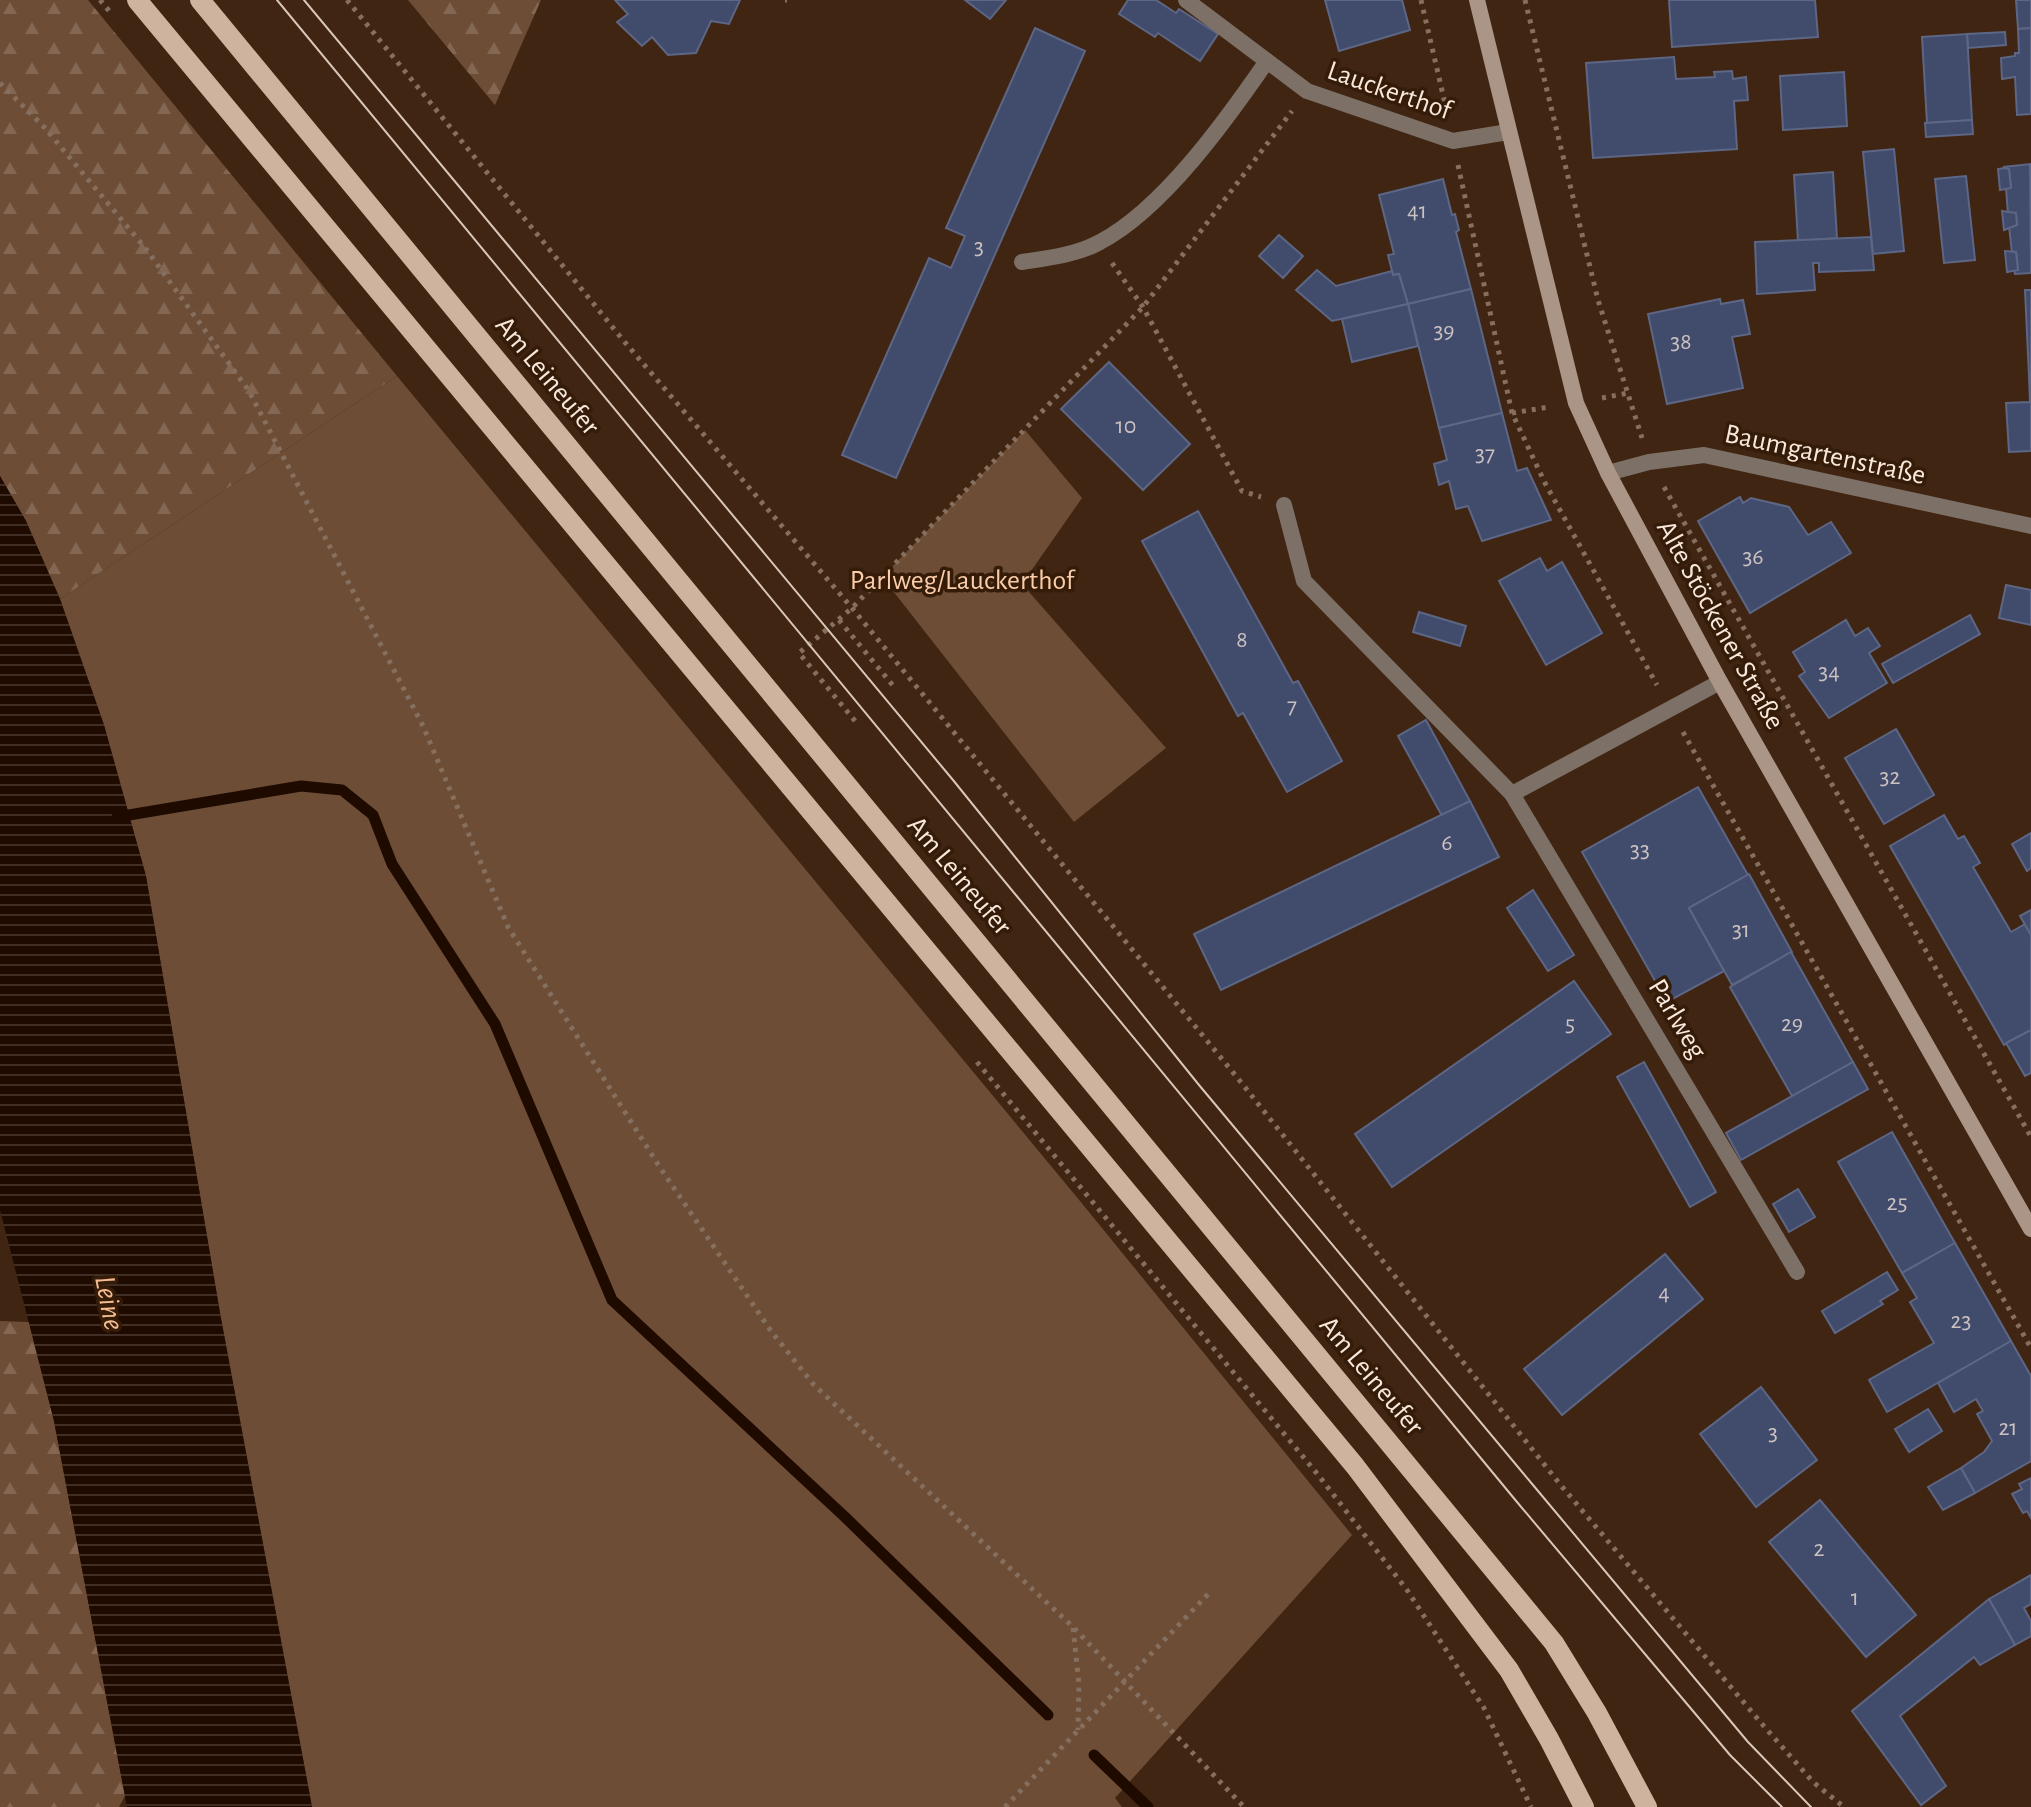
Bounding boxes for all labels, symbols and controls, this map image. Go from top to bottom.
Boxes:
street label: Lauckerthof [1323,57,1456,126]
house number: 41 [1407,199,1427,223]
house number: 3 [974,235,984,259]
street label: Am Leineufer [490,311,604,441]
house number: 39 [1433,319,1455,343]
house number: 38 [1670,330,1692,354]
house number: 10 [1116,414,1136,438]
street label: Baumgartenstraße [1722,420,1928,490]
house number: 37 [1475,442,1495,466]
street label: Alte Stöckener Straße [1651,516,1789,734]
house number: 36 [1742,545,1764,569]
park label: Parlweg/Lauckerthof [850,567,1076,595]
house number: 8 [1236,628,1248,652]
house number: 34 [1818,660,1840,684]
house number: 7 [1287,694,1297,718]
house number: 32 [1880,765,1900,789]
street label: Am Leineufer [902,811,1016,941]
house number: 6 [1441,831,1453,855]
house number: 33 [1630,838,1650,862]
house number: 31 [1732,918,1750,942]
street label: Parlweg [1643,974,1712,1064]
house number: 5 [1565,1012,1575,1036]
house number: 29 [1781,1012,1803,1036]
house number: 25 [1887,1191,1907,1215]
water label: Leine [89,1273,129,1333]
house number: 4 [1658,1281,1670,1305]
house number: 23 [1951,1309,1971,1333]
street label: Am Leineufer [1314,1311,1428,1441]
house number: 21 [1998,1416,2018,1440]
house number: 3 [1768,1421,1778,1445]
house number: 2 [1814,1537,1825,1561]
house number: 1 [1851,1586,1859,1610]

